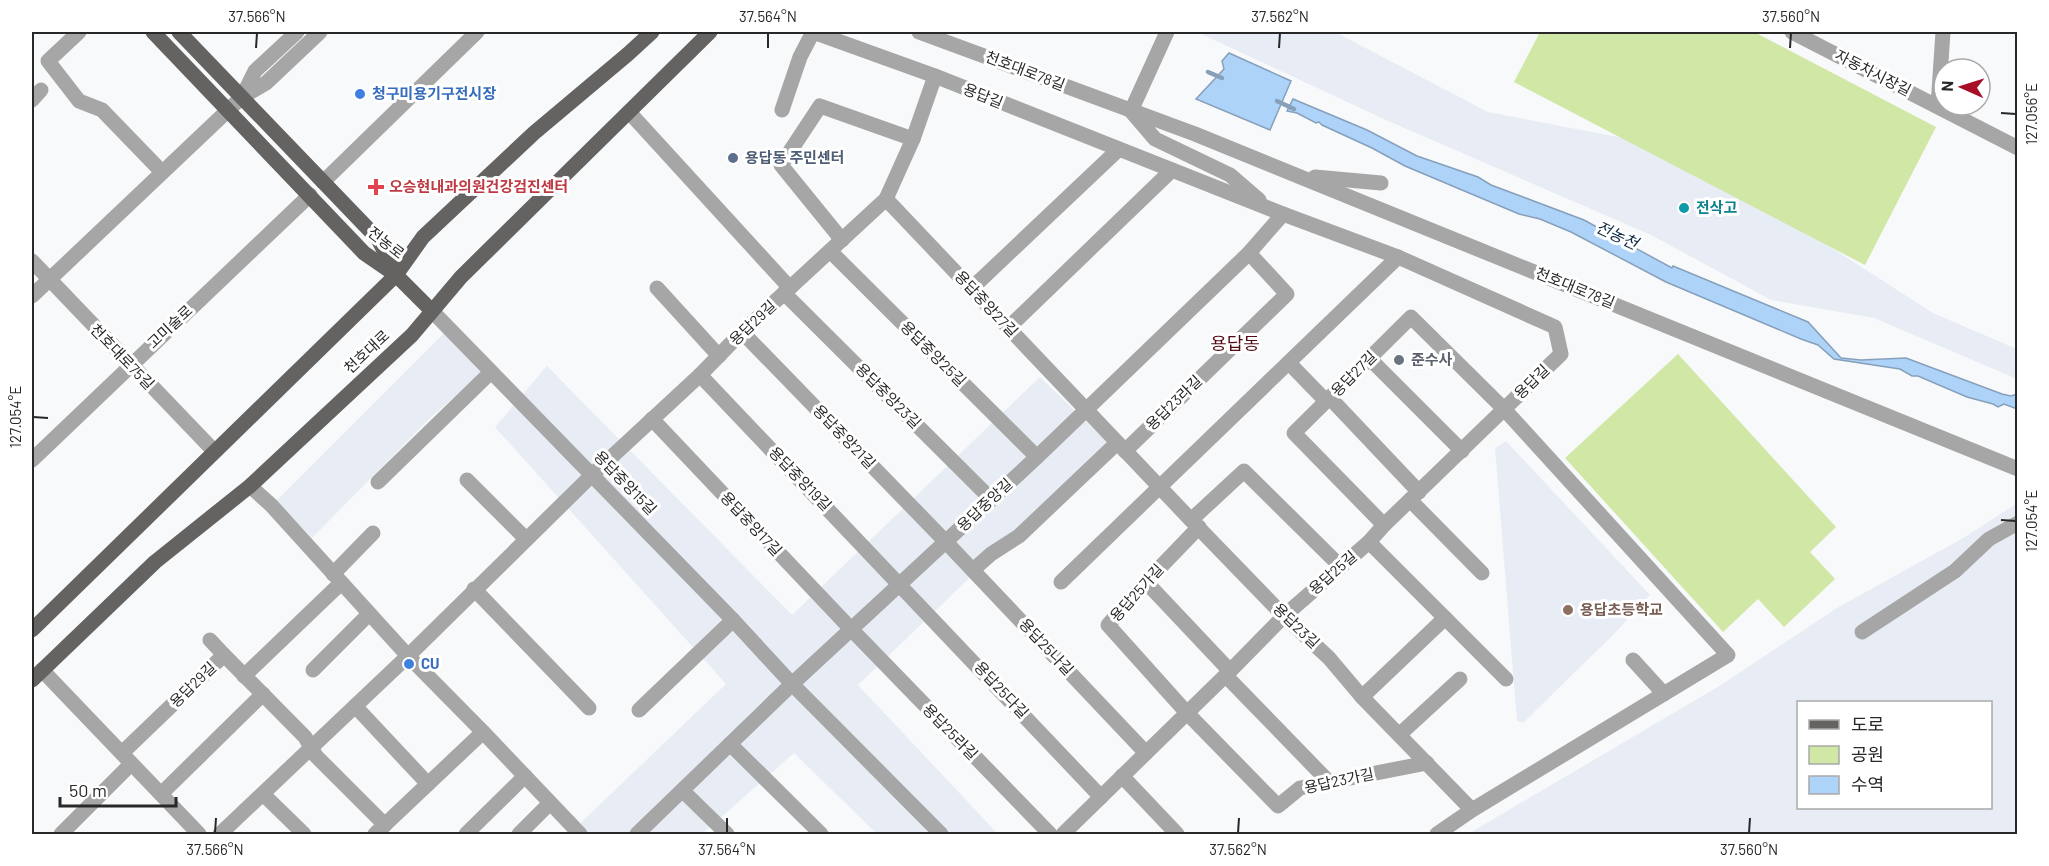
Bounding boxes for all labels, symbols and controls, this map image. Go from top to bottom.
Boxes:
text: 37.566°N [228,7,286,25]
text: 37.564°N [739,7,797,25]
text: 37.562°N [1251,7,1309,25]
text: 37.560°N [1762,7,1820,25]
street label: 자동차시장길 [1832,45,1914,99]
street label: 천호대로78길 [983,47,1068,94]
north arrow [1932,57,1992,117]
street label: 용답길 [961,79,1006,111]
text: N [1937,80,1956,92]
text: 127.056°E [2022,83,2040,145]
place label: 청구미용기구전시장 [372,84,496,102]
marker: 청구미용기구전시장 [353,87,367,101]
place label: 용답동 주민센터 [745,148,845,166]
marker: 용답동 주민센터 [726,151,740,165]
place label: 오승현내과의원건강검진센터 [389,177,568,195]
marker: 오승현내과의원건강검진센터 [367,178,385,196]
place label: 전삭고 [1696,198,1738,216]
marker: 전삭고 [1677,201,1691,215]
water label: 전농천 [1593,217,1643,253]
street label: 전농로 [365,222,408,262]
street label: 천호대로78길 [1533,263,1618,311]
street label: 용답중앙27길 [951,266,1022,340]
street label: 용답29길 [725,296,779,348]
street label: 고미술로 [143,301,196,352]
street label: 용답중앙25길 [897,317,970,390]
street label: 천호대로75길 [87,320,158,393]
street label: 천호대로 [340,326,393,377]
district label: 용답동 [1210,332,1260,354]
street label: 용답27길 [1327,347,1380,400]
place label: 준수사 [1411,350,1453,368]
marker: 준수사 [1392,353,1406,367]
street label: 용답중앙23길 [852,359,925,432]
street label: 용답길 [1510,360,1552,402]
street label: 용답23라길 [1142,371,1205,433]
text: 127.054°E [6,386,24,448]
street label: 용답중앙21길 [810,401,880,472]
street label: 용답중앙19길 [766,443,836,514]
street label: 용답중앙15길 [591,447,661,518]
street label: 용답중앙길 [953,474,1016,534]
street label: 용답중앙17길 [717,487,786,559]
text: 127.054°E [2022,490,2040,552]
street label: 용답25길 [1305,547,1360,598]
street label: 용답25가길 [1106,560,1167,625]
street label: 용답23길 [1270,599,1323,652]
place label: 용답초등학교 [1580,600,1663,618]
marker: 용답초등학교 [1561,603,1575,617]
street label: 용답25나길 [1016,614,1078,678]
place label: CU [421,654,440,672]
marker: CU [402,657,416,671]
street label: 용답25다길 [971,657,1033,721]
street label: 용답29길 [165,658,219,711]
street label: 용답25라길 [920,700,982,763]
legend [1797,701,1992,809]
text: 도로 [1851,713,1884,735]
text: 공원 [1851,743,1884,765]
street label: 용답23가길 [1302,764,1375,796]
scale bar [60,770,176,808]
text: 수역 [1851,773,1884,795]
text: 50 m [69,779,107,801]
text: 37.566°N [186,840,244,858]
text: 37.564°N [698,840,756,858]
text: 37.562°N [1209,840,1267,858]
text: 37.560°N [1720,840,1778,858]

